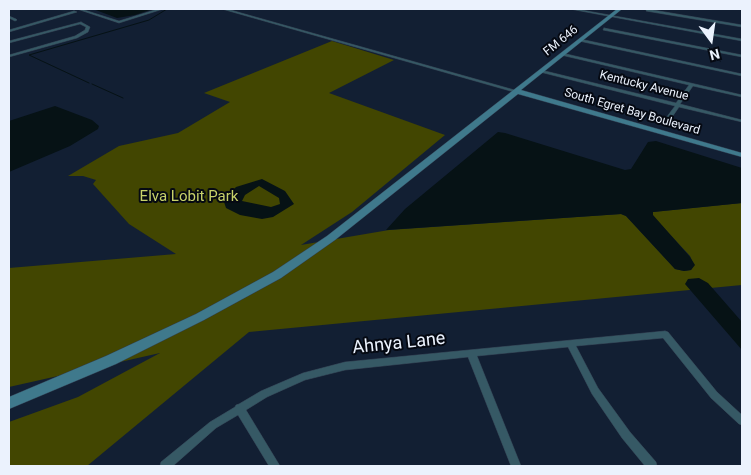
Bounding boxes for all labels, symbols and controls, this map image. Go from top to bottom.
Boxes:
north arrow [686,15,736,65]
street label: FM 646 [541,23,581,59]
text: N [708,46,721,64]
street label: Kentucky Avenue [598,68,690,104]
street label: South Egret Bay Boulevard [563,86,701,138]
park label: Elva Lobit Park [140,188,238,206]
street label: Ahnya Lane [352,328,446,360]

